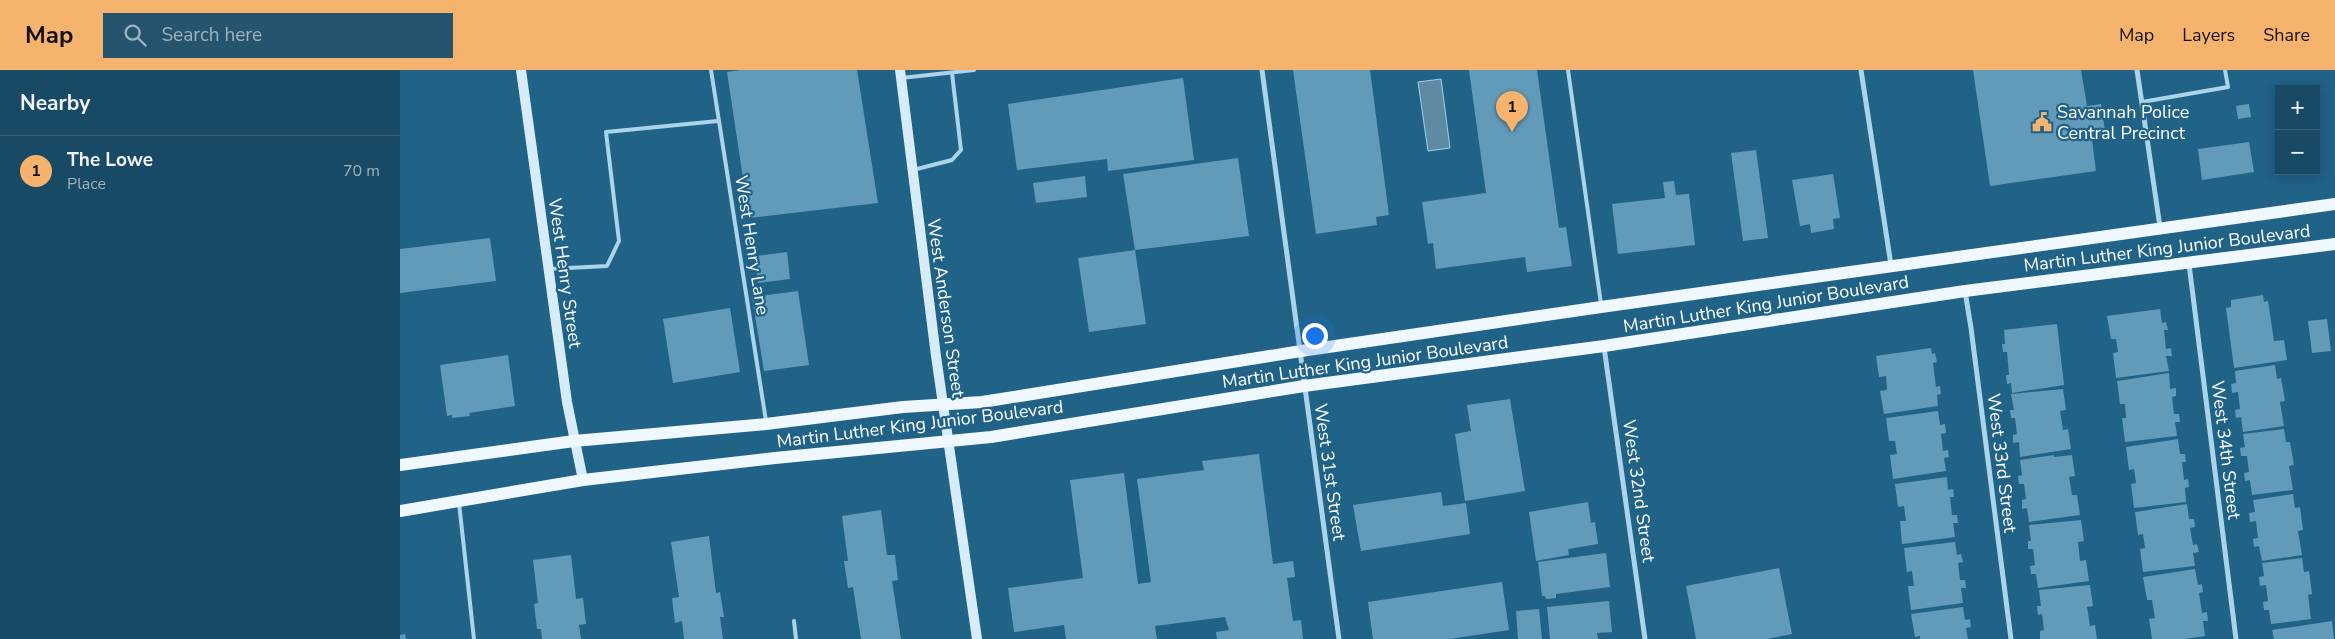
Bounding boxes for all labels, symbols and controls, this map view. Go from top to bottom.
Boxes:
search box [103,13,453,58]
text: Map [25,19,73,51]
icon: search [121,21,149,49]
text: Search here [161,22,262,48]
text: Map [2119,23,2154,47]
text: Layers [2182,23,2235,47]
text: Share [2263,23,2310,47]
map controls [2275,85,2320,175]
button: + [2275,85,2320,130]
text: Nearby [20,89,90,117]
pin: 1 [1496,91,1528,132]
place label: Savannah Police Central Precinct [2057,100,2189,145]
public building icon: Savannah Police Central Precinct [2031,111,2053,133]
button: − [2275,130,2320,175]
text: The Lowe [67,147,153,173]
text: 1 [31,160,41,182]
text: 70 m [343,160,380,182]
text: Place [67,173,106,195]
street label: West Henry Lane [729,173,775,317]
street label: West Henry Street [543,196,588,350]
street label: West Anderson Street [922,217,971,400]
street label: Martin Luther King Junior Boulevard [2022,218,2312,278]
street label: Martin Luther King Junior Boulevard [1622,270,1910,338]
your location [1302,323,1328,349]
street label: Martin Luther King Junior Boulevard [1220,330,1510,394]
street label: West 34th Street [2206,379,2247,521]
street label: West 33rd Street [1982,392,2023,535]
street label: Martin Luther King Junior Boulevard [775,394,1065,454]
street label: West 31st Street [1309,402,1352,543]
street label: West 32nd Street [1617,418,1661,565]

